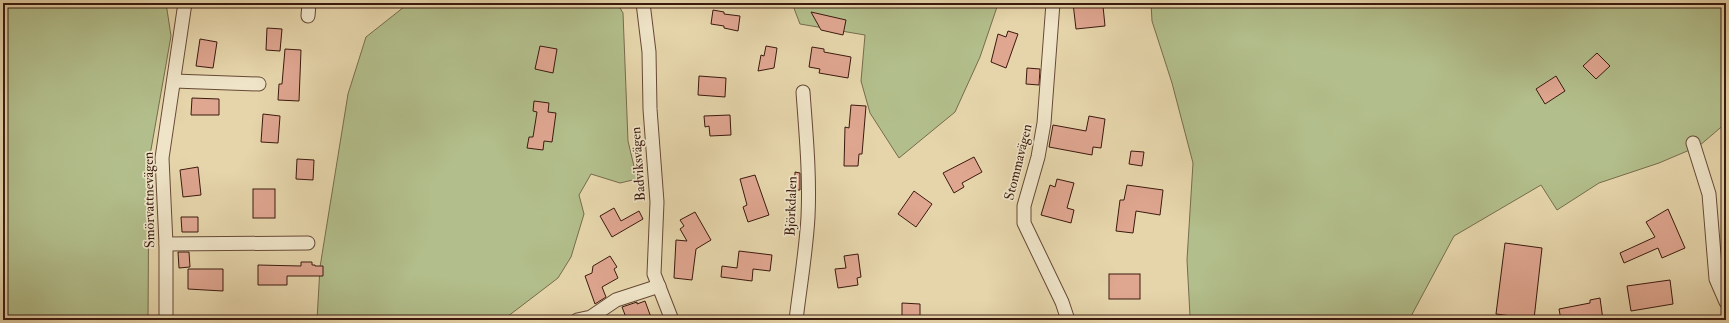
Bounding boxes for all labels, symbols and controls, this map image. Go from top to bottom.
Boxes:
street label: Stommavägen [1000,122,1036,202]
street label: Badviksvägen [627,126,649,202]
street label: Smörvattnevägen [140,152,158,248]
street label: Björkdalen [781,176,801,236]

